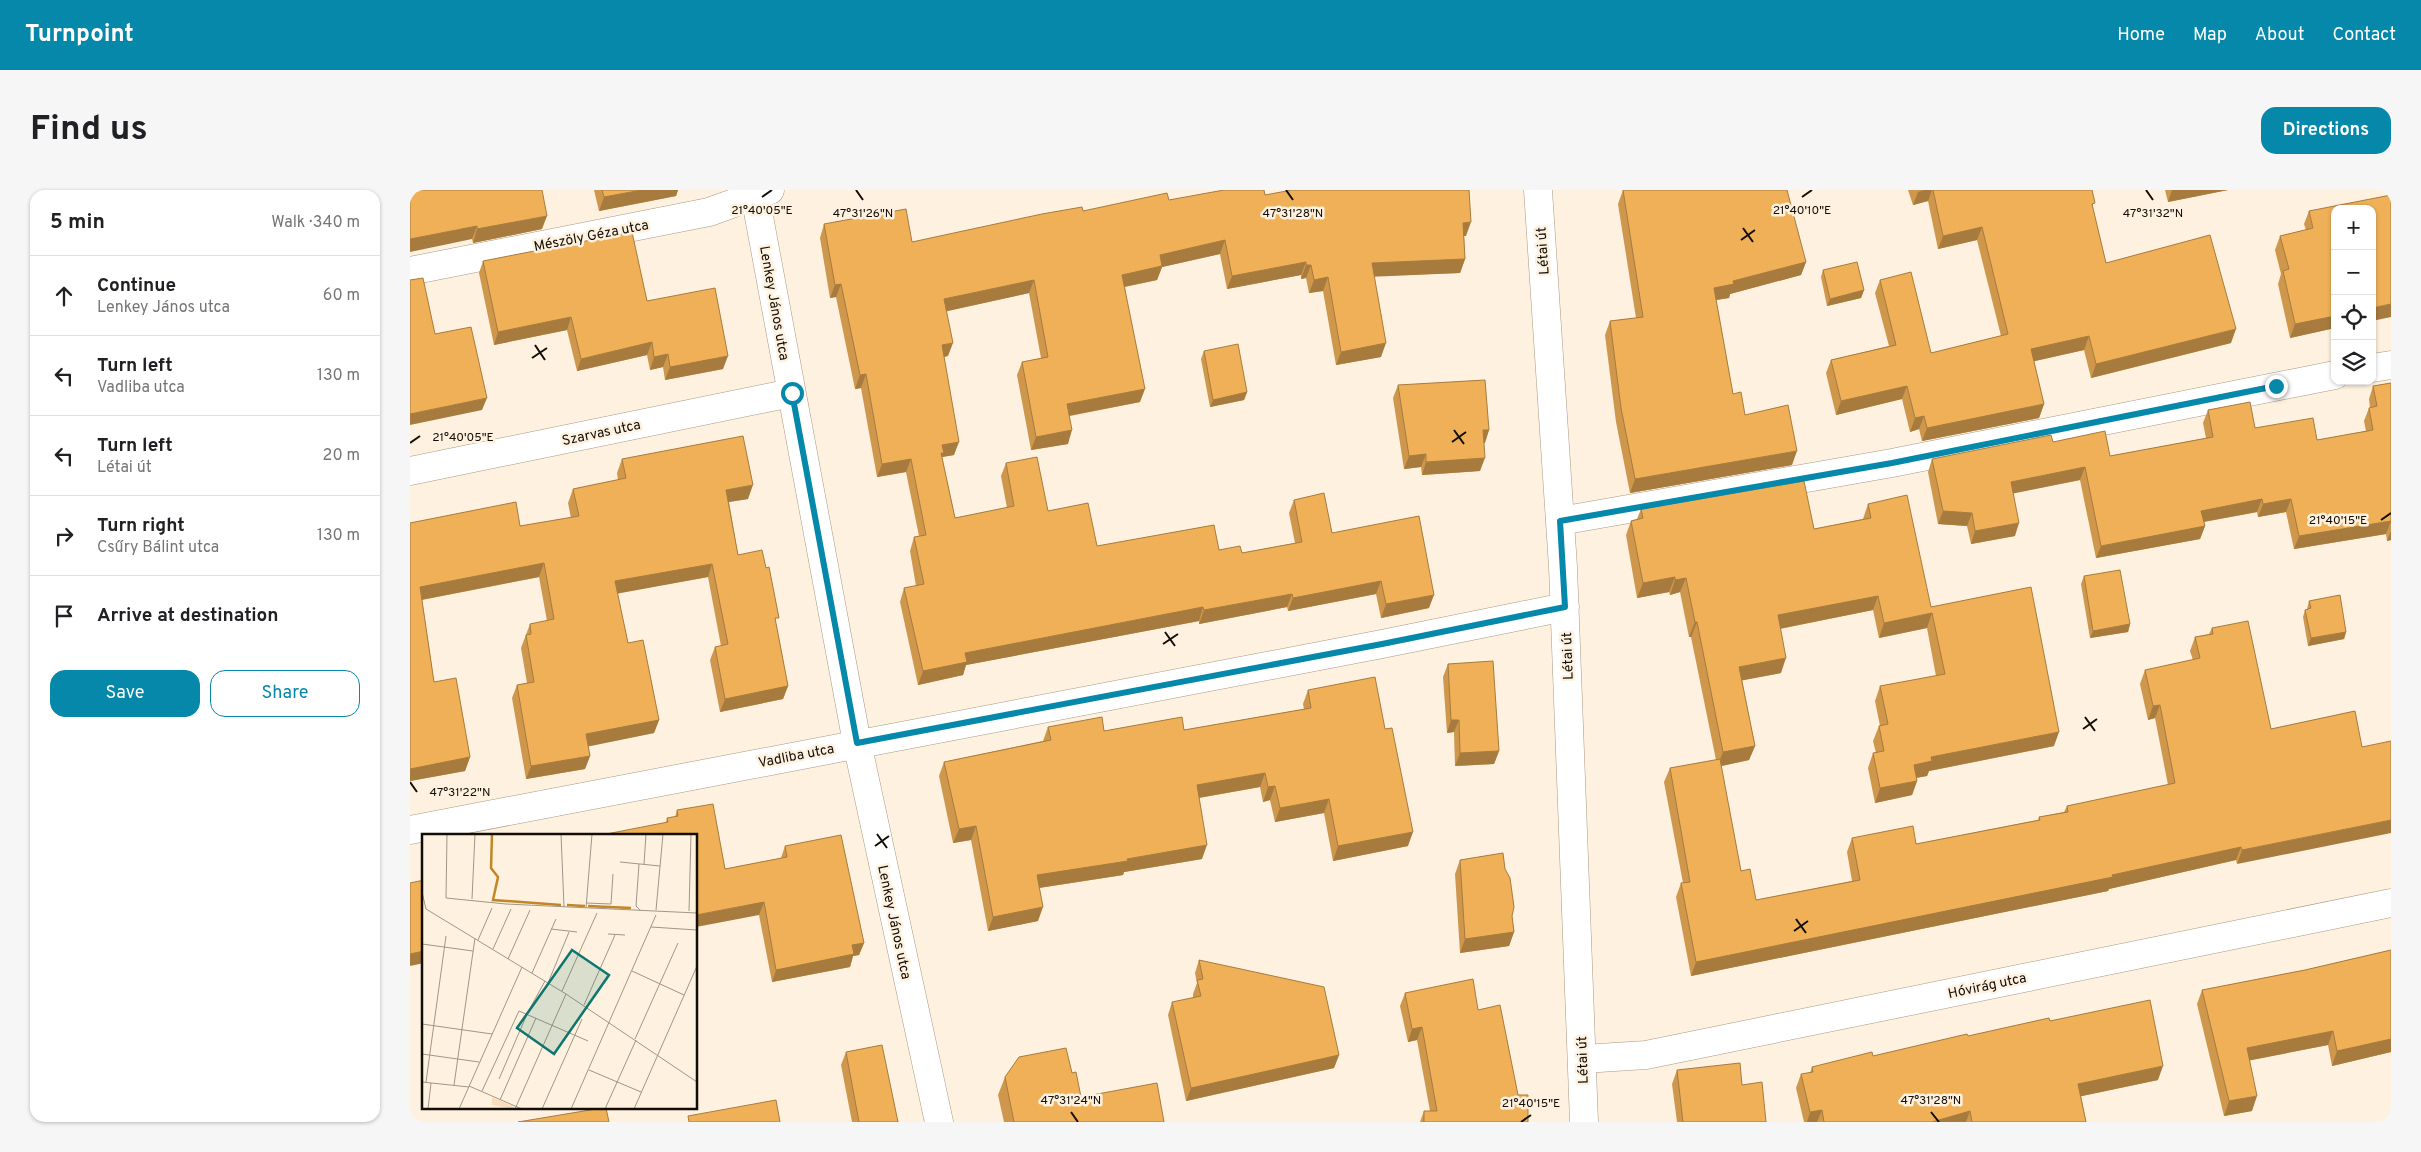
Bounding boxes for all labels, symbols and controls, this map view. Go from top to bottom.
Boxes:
text: Turnpoint [25,20,134,50]
text: Home [2117,24,2165,47]
text: Map [2193,24,2227,47]
text: About [2255,24,2304,47]
text: Contact [2332,24,2396,47]
button: Directions [2261,107,2391,154]
text: Find us [30,108,148,152]
text: 21°40'05"E [731,203,793,219]
text: 21°40'10"E [1773,203,1831,219]
map controls [2331,205,2376,385]
button: + [2331,205,2376,250]
text: 47°31'26"N [833,206,893,222]
text: 47°31'28"N [1263,206,1323,222]
text: 47°31'32"N [2123,206,2183,222]
text: 5 min [50,209,105,236]
text: Walk · 340 m [271,213,360,233]
street label: Mészöly Géza utca [532,217,650,256]
street label: Létai út [1533,226,1554,275]
street label: Lenkey János utca [755,245,792,362]
button: − [2331,250,2376,295]
text: Continue [97,274,176,298]
icon: ahead [50,282,78,310]
text: 60 m [323,286,360,306]
button: locate [2331,295,2376,340]
text: Lenkey János utca [97,298,230,318]
button: layers [2331,340,2376,385]
text: Turn left [97,354,173,378]
icon: left [50,362,78,390]
text: 130 m [317,366,360,386]
route end [2265,375,2288,398]
text: Vadliba utca [97,378,185,398]
route start [781,382,804,405]
street label: Szarvas utca [560,417,642,450]
text: 21°40'05"E [432,430,494,446]
text: Turn left [97,434,173,458]
icon: left [50,442,78,470]
text: 20 m [323,446,360,466]
text: Létai út [97,458,152,478]
text: 21°40'15"E [2309,513,2367,529]
text: Turn right [97,514,185,538]
icon: right [50,522,78,550]
text: 130 m [317,526,360,546]
text: Csűry Bálint utca [97,538,219,558]
icon: arrive [50,602,78,630]
text: Arrive at destination [97,604,278,628]
street label: Létai út [1559,632,1578,680]
button: Save [50,670,200,717]
button: Share [210,670,360,717]
street label: Vadliba utca [757,741,836,772]
text: 47°31'22"N [430,785,490,801]
inset map [422,834,698,1110]
street label: Lenkey János utca [873,864,914,981]
street label: Hóvirág utca [1947,970,2028,1003]
street label: Létai út [1574,1036,1593,1084]
text: 47°31'24"N [1041,1093,1101,1109]
text: 47°31'28"N [1901,1093,1961,1109]
text: 21°40'15"E [1502,1096,1560,1112]

